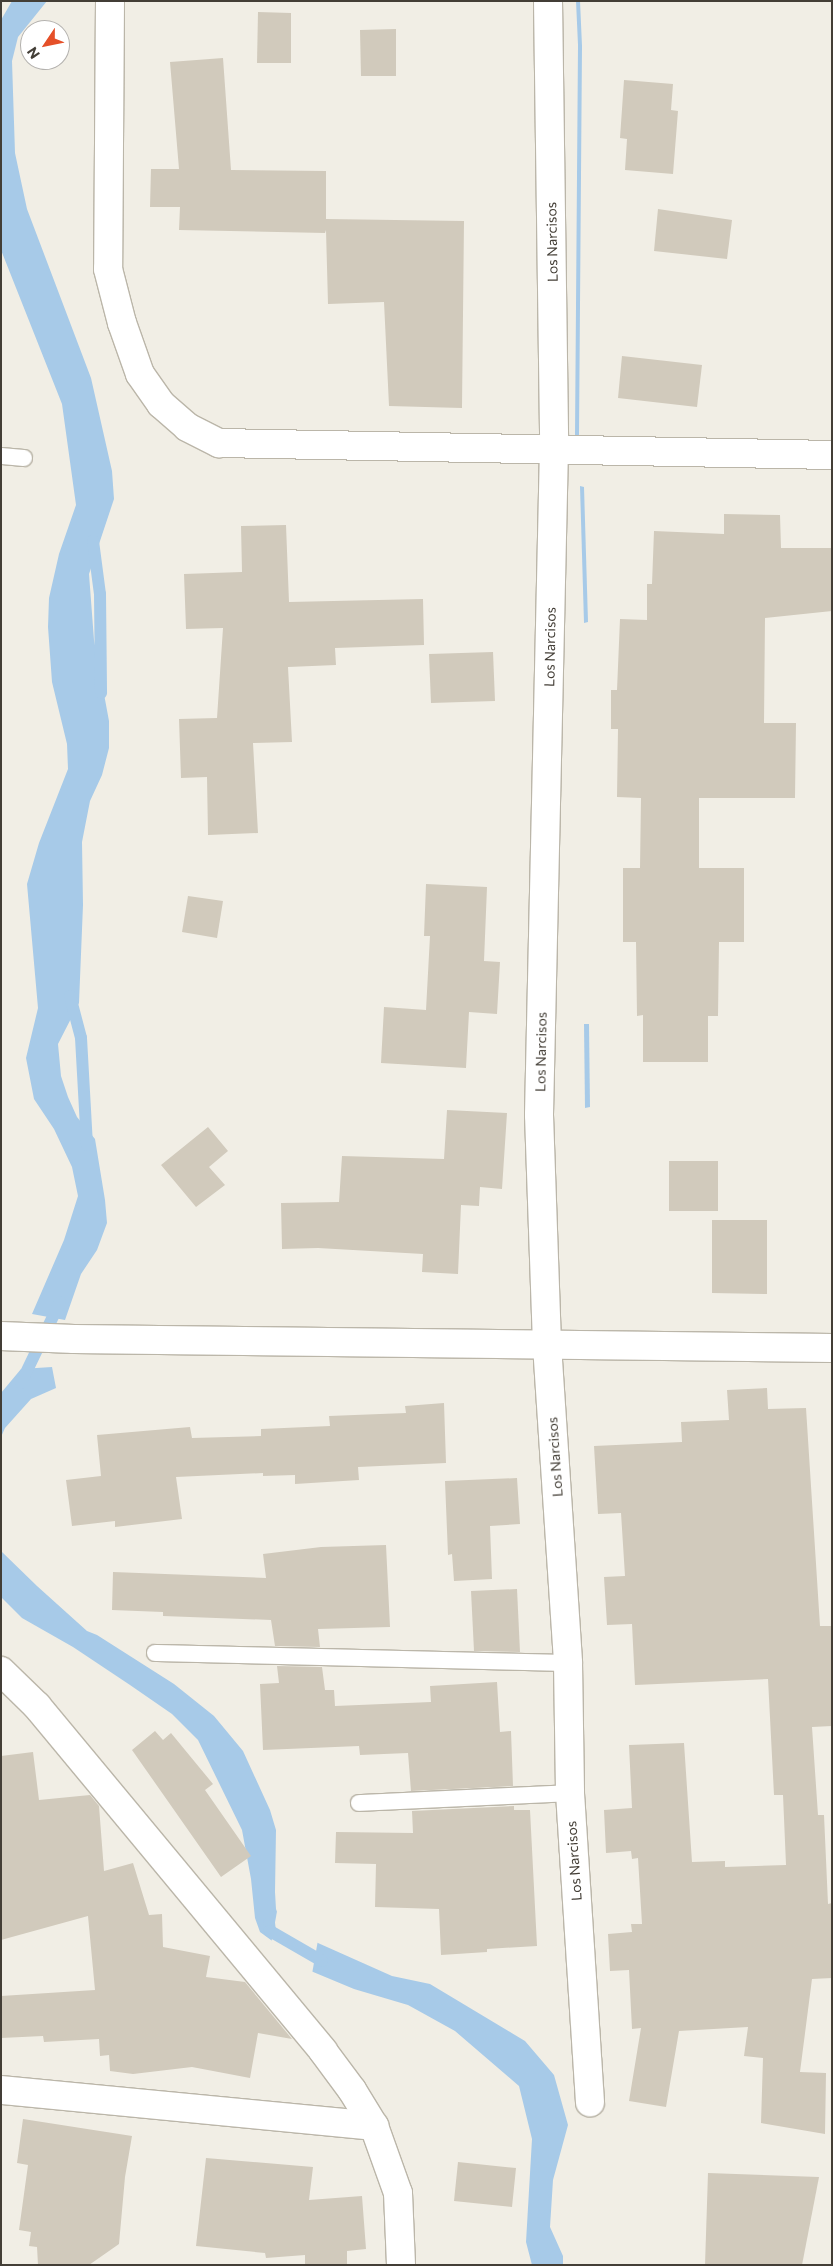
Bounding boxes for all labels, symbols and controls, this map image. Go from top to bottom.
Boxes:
north arrow [20,20,70,70]
text: N [23,44,43,62]
street label: Los Narcisos [543,202,561,282]
street label: Los Narcisos [541,607,559,687]
street label: Los Narcisos [532,1012,550,1092]
street label: Los Narcisos [544,1417,566,1497]
street label: Los Narcisos [563,1821,585,1901]

